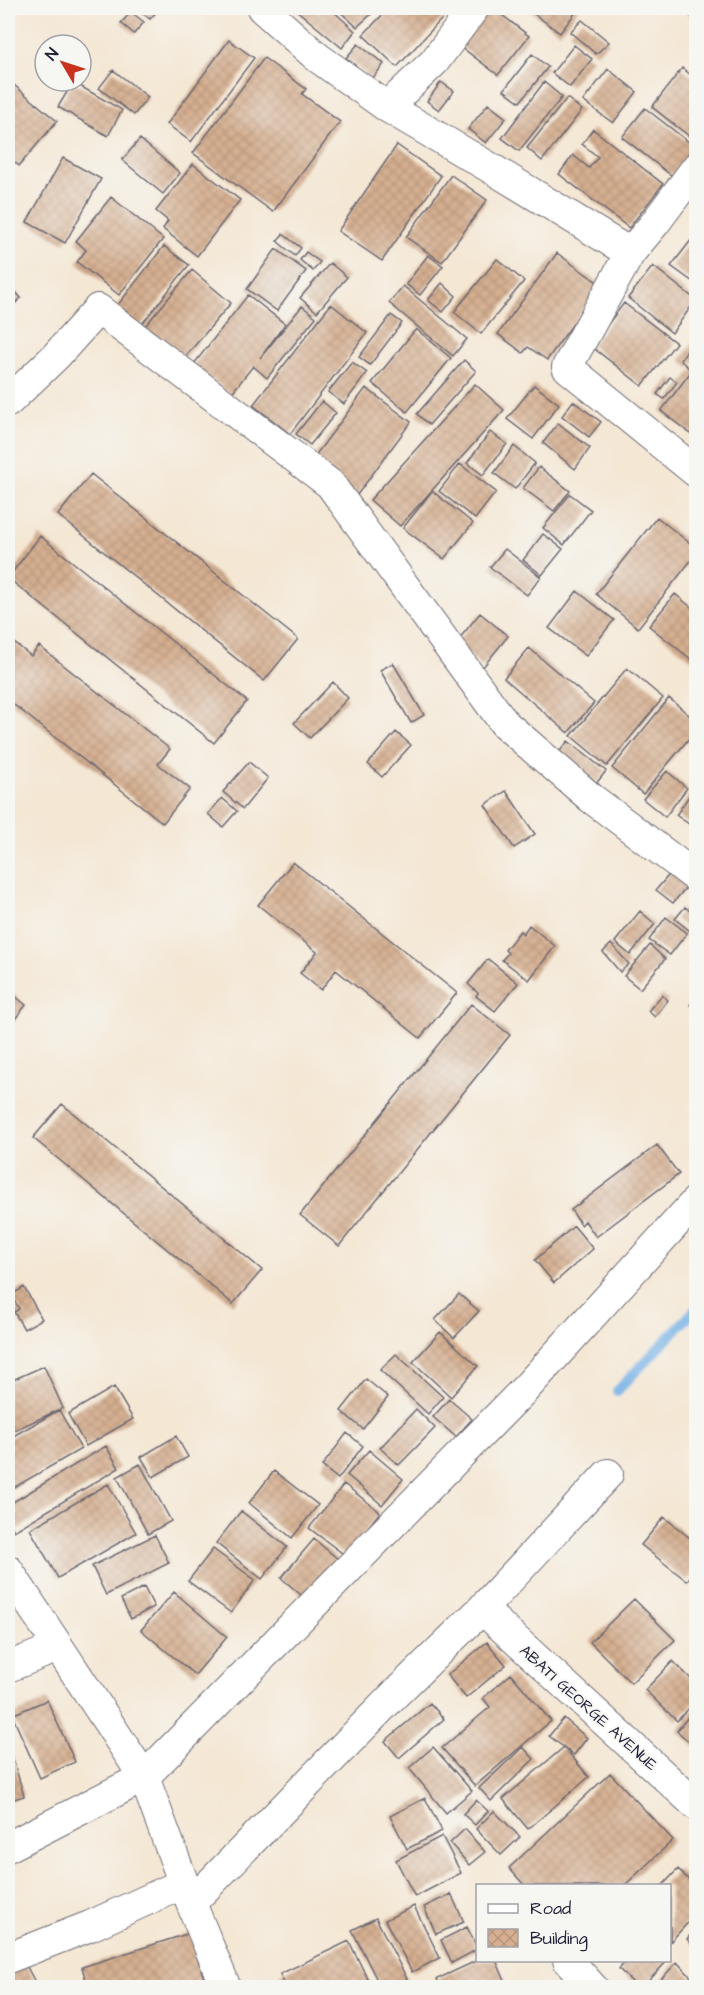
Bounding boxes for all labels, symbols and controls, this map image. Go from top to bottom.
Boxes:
north arrow [33,33,93,93]
text: N [40,43,64,65]
street label: ABATI GEORGE AVENUE [515,1640,662,1776]
legend [476,1884,671,1962]
text: Road [530,1896,571,1921]
text: Building [530,1926,588,1952]

